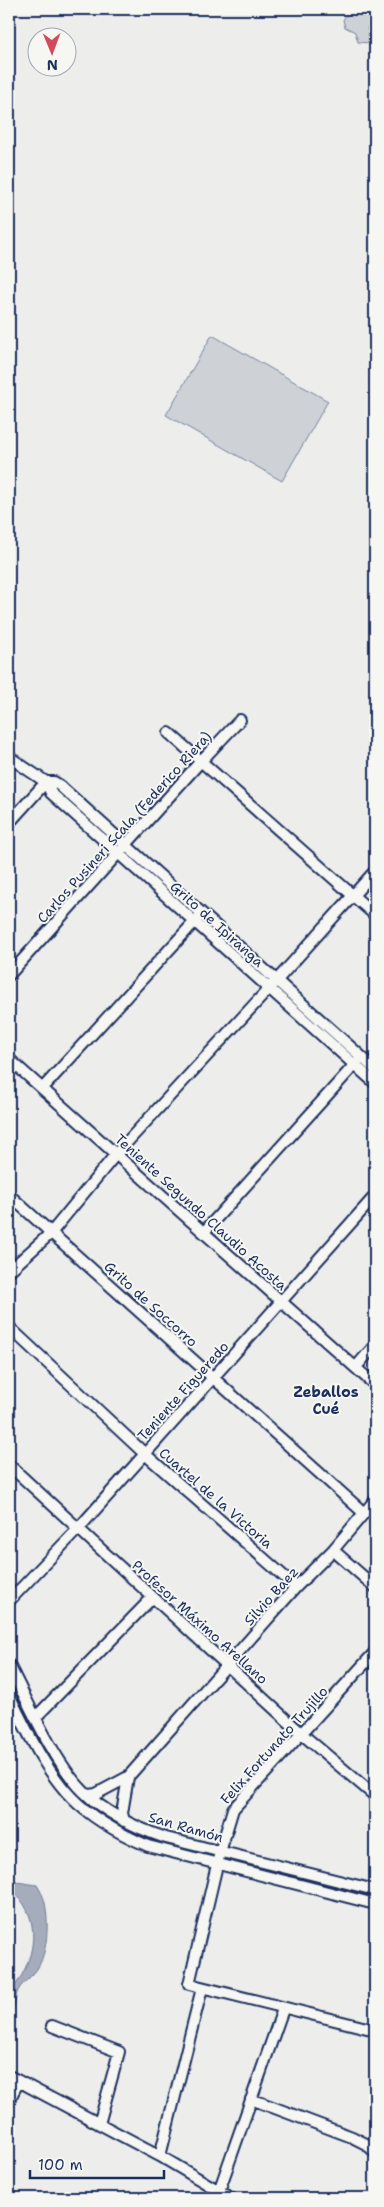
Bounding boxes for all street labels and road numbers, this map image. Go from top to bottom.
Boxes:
street label: Carlos Pusineri Scala (Federico Riera) [33,727,215,927]
street label: Grito de Ipiranga [166,877,268,971]
street label: Teniente Segundo Claudio Acosta [111,1130,291,1294]
street label: Grito de Soccorro [101,1257,201,1351]
street label: Teniente Figueredo [134,1337,232,1445]
street label: Cuartel de la Victoria [155,1444,277,1553]
street label: Profesor Máximo Arellano [128,1556,272,1688]
street label: Silvio Baez [240,1563,302,1629]
street label: Felix Fortunato Trujillo [216,1682,332,1808]
street label: San Ramón [147,1808,226,1846]

